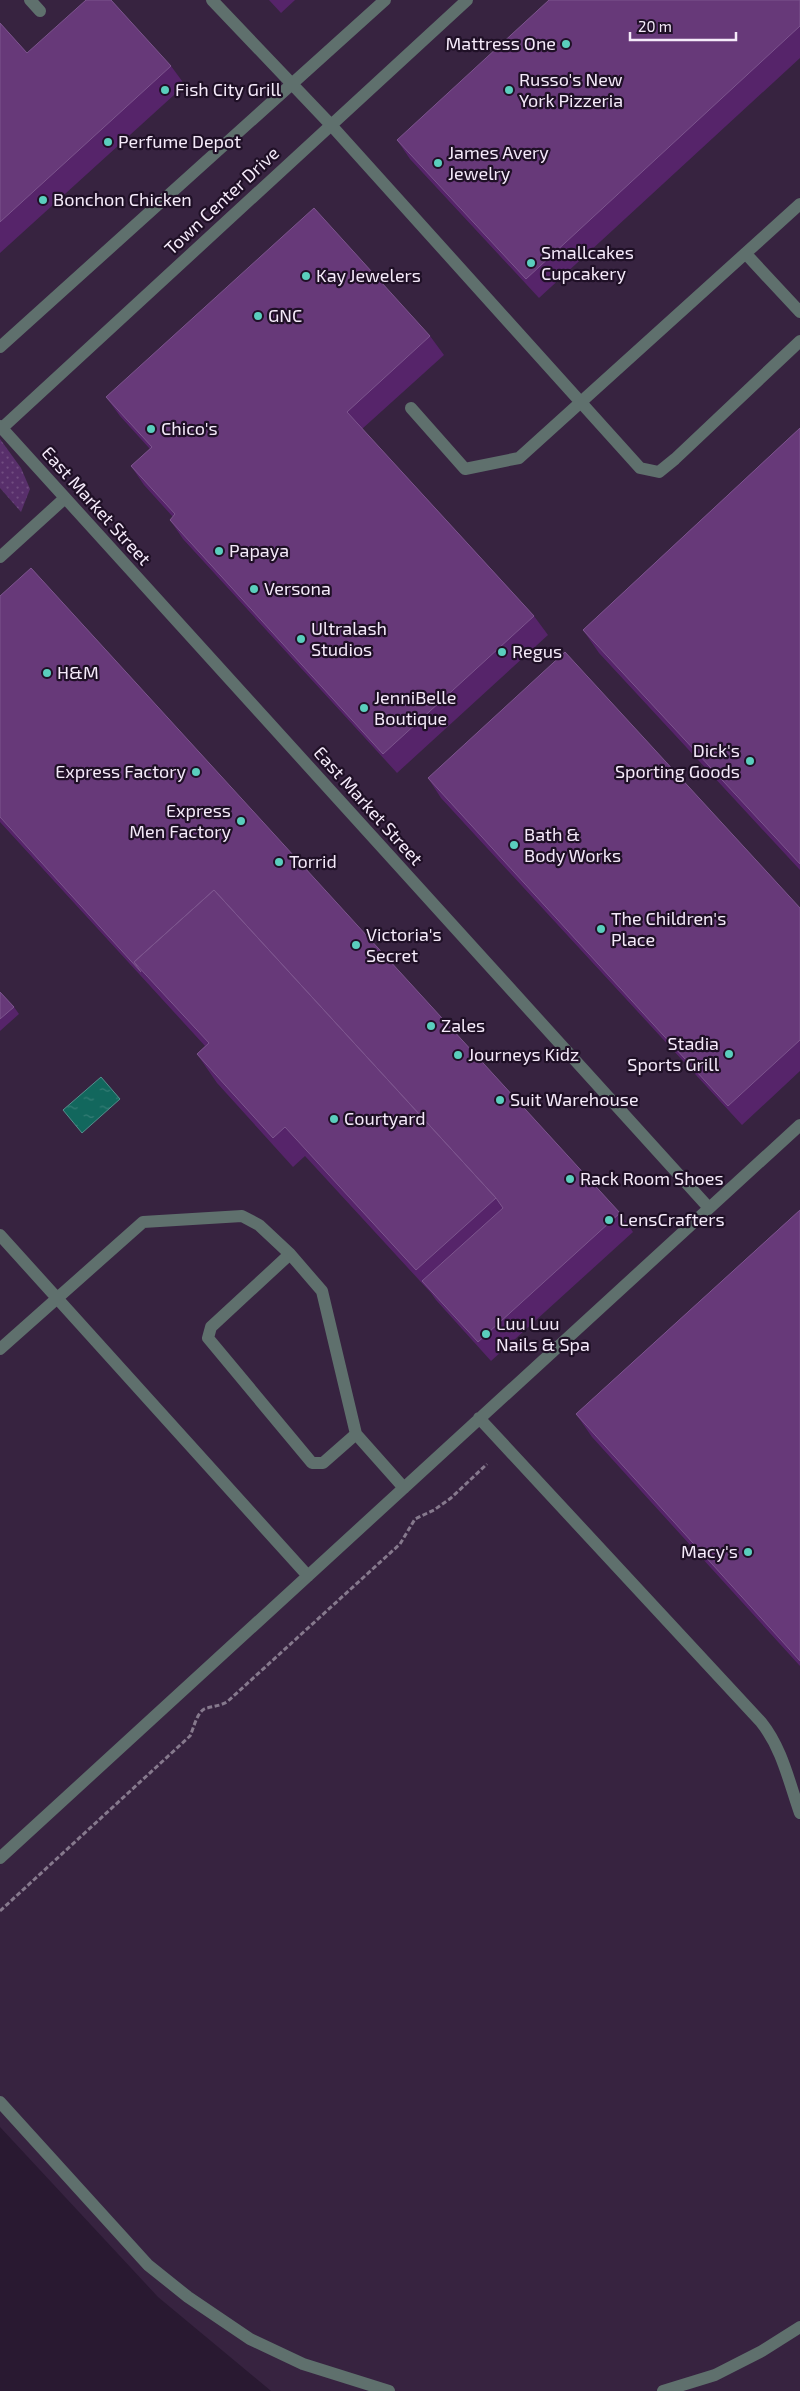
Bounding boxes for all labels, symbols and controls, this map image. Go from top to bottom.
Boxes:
scale bar [630,10,736,42]
text: 20 m [638,17,672,35]
place label: Mattress One [446,32,556,54]
marker: Mattress One [560,38,572,50]
place label: Russo's New York Pizzeria [519,68,623,111]
place label: Fish City Grill [175,78,282,100]
marker: Fish City Grill [159,84,171,96]
marker: Russo's New York Pizzeria [503,84,515,96]
place label: Perfume Depot [118,130,241,152]
marker: Perfume Depot [102,136,114,148]
place label: James Avery Jewelry [448,141,549,184]
street label: Town Center Drive [160,142,283,259]
marker: James Avery Jewelry [432,157,444,169]
place label: Bonchon Chicken [53,188,192,210]
marker: Bonchon Chicken [37,194,49,206]
place label: Smallcakes Cupcakery [541,241,634,284]
marker: Smallcakes Cupcakery [525,257,537,269]
place label: Kay Jewelers [316,264,421,286]
marker: Kay Jewelers [300,270,312,282]
place label: GNC [268,304,302,326]
marker: GNC [252,310,264,322]
place label: Chico's [161,417,218,439]
marker: Chico's [145,423,157,435]
street label: East Market Street [38,441,156,569]
place label: Papaya [229,539,289,561]
marker: Papaya [213,545,225,557]
place label: Versona [264,577,331,599]
marker: Versona [248,583,260,595]
place label: Ultralash Studios [311,617,387,660]
marker: Ultralash Studios [295,633,307,645]
place label: Regus [512,640,562,662]
marker: Regus [496,646,508,658]
place label: H&M [57,661,99,683]
marker: H&M [41,667,53,679]
place label: JenniBelle Boutique [374,686,456,729]
marker: JenniBelle Boutique [358,702,370,714]
place label: Dick's Sporting Goods [615,739,740,782]
street label: East Market Street [310,741,428,869]
marker: Dick's Sporting Goods [744,755,756,767]
place label: Express Factory [55,760,186,782]
marker: Express Factory [190,766,202,778]
place label: Express Men Factory [129,799,231,842]
marker: Express Men Factory [235,815,247,827]
place label: Bath & Body Works [524,823,621,866]
marker: Bath & Body Works [508,839,520,851]
place label: Torrid [289,850,337,872]
marker: Torrid [273,856,285,868]
place label: The Children's Place [611,907,726,950]
place label: Victoria's Secret [366,923,442,966]
marker: The Children's Place [595,923,607,935]
marker: Victoria's Secret [350,939,362,951]
place label: Zales [441,1014,485,1036]
marker: Zales [425,1020,437,1032]
place label: Stadia Sports Grill [627,1032,720,1075]
place label: Journeys Kidz [468,1043,579,1065]
marker: Stadia Sports Grill [723,1048,735,1060]
marker: Journeys Kidz [452,1049,464,1061]
place label: Suit Warehouse [510,1088,639,1110]
marker: Suit Warehouse [494,1094,506,1106]
place label: Courtyard [344,1107,426,1129]
marker: Courtyard [328,1113,340,1125]
place label: Rack Room Shoes [580,1167,724,1189]
marker: Rack Room Shoes [564,1173,576,1185]
place label: LensCrafters [619,1208,725,1230]
marker: LensCrafters [603,1214,615,1226]
place label: Luu Luu Nails & Spa [496,1312,590,1355]
marker: Luu Luu Nails & Spa [480,1328,492,1340]
place label: Macy's [681,1540,738,1562]
marker: Macy's [742,1546,754,1558]

